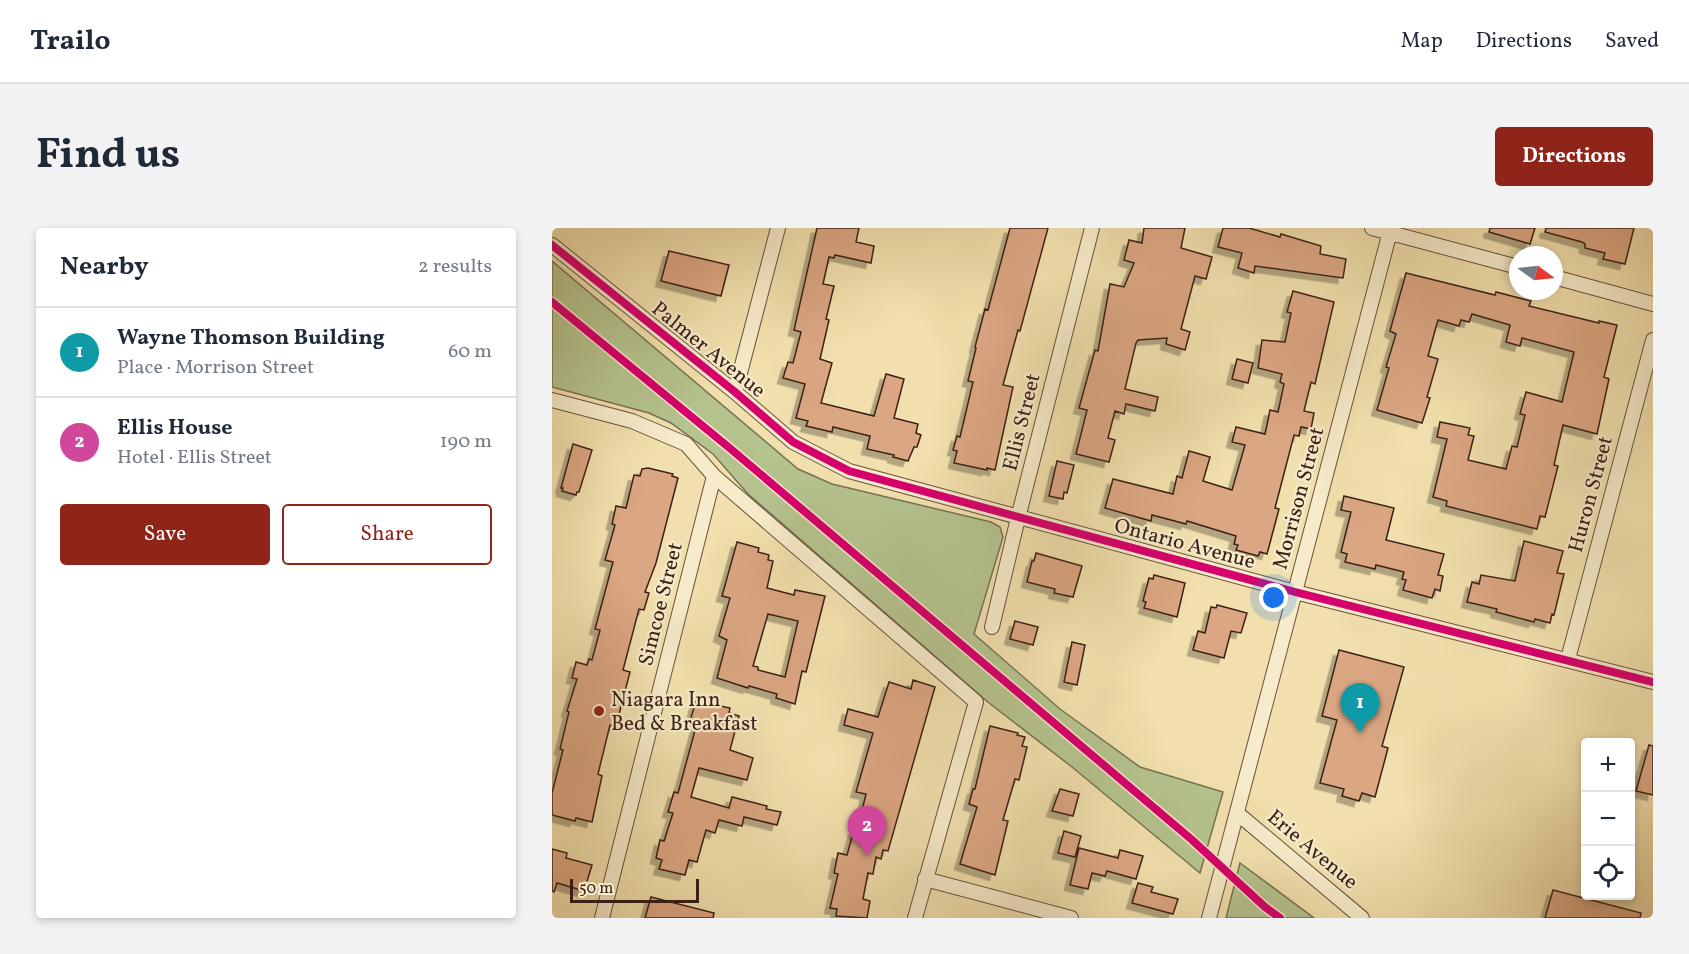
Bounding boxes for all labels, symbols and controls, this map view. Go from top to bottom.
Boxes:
text: Trailo [30,22,111,61]
text: Map [1401,27,1443,56]
text: Directions [1476,27,1572,56]
text: Saved [1605,27,1659,56]
text: Find us [36,127,180,186]
button: Directions [1495,127,1653,186]
north arrow [1509,246,1563,300]
text: Nearby [60,249,149,285]
text: 2 results [418,253,492,281]
street label: Palmer Avenue [645,295,771,405]
text: Wayne Thomson Building [117,323,385,354]
text: 1 [75,338,84,366]
text: 60 m [448,338,492,366]
text: Place · Morrison Street [117,354,314,382]
street label: Ellis Street [996,370,1049,474]
text: Ellis House [117,413,233,444]
street label: Morrison Street [1267,424,1332,573]
text: 2 [74,428,85,456]
text: 190 m [440,428,492,456]
street label: Huron Street [1562,433,1621,556]
text: Hotel · Ellis Street [117,444,272,472]
button: Save [60,504,270,565]
button: Share [282,504,492,565]
street label: Ontario Avenue [1111,512,1258,577]
street label: Simcoe Street [632,540,691,669]
your location [1259,583,1288,612]
pin: 1 [1340,684,1380,733]
place label: Niagara Inn Bed & Breakfast [611,686,758,739]
marker: Niagara Inn Bed & Breakfast [592,704,606,718]
map controls [1581,738,1635,900]
button: + [1581,738,1635,792]
button: − [1581,792,1635,846]
street label: Erie Avenue [1260,803,1364,897]
pin: 2 [848,806,886,856]
button: locate [1581,846,1635,900]
scale bar [570,876,699,904]
text: 50 m [579,878,613,900]

